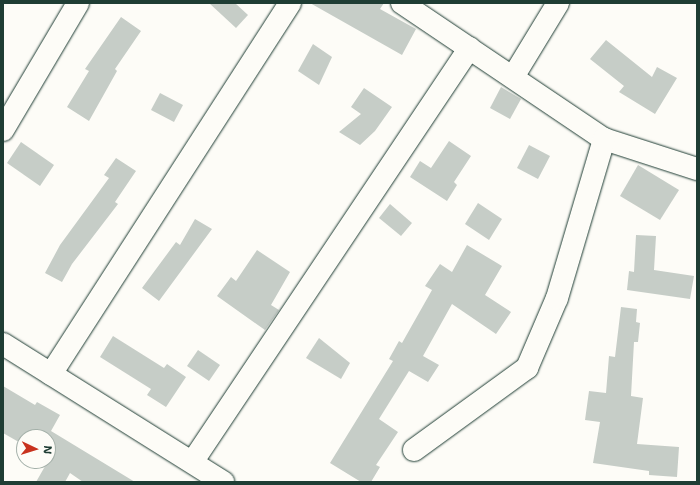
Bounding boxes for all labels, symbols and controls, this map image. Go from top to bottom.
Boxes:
north arrow [16,429,56,469]
text: N [40,445,55,455]

